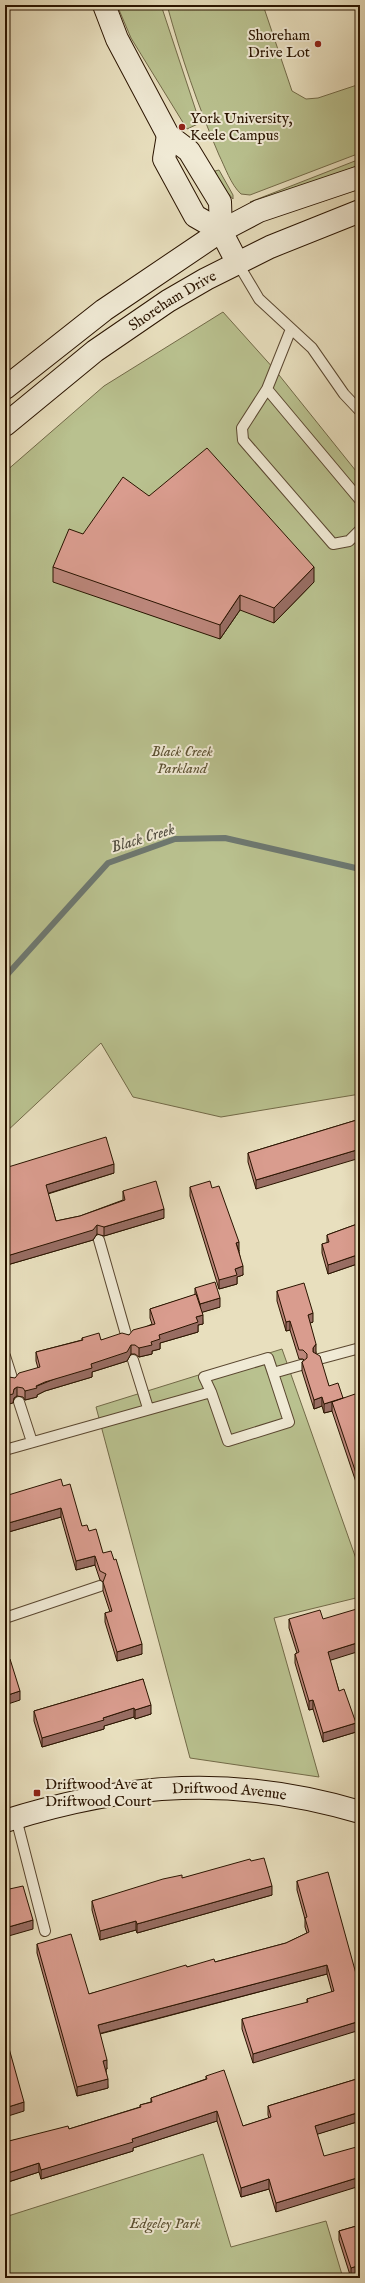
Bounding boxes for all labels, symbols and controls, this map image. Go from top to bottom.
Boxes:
place label: Shoreham Drive Lot [248,26,310,62]
marker: Shoreham Drive Lot [313,39,323,49]
place label: York University, Keele Campus [190,109,293,145]
marker: York University, Keele Campus [177,122,187,132]
street label: Shoreham Drive [125,266,220,335]
park label: Black Creek Parkland [151,742,213,778]
water label: Black Creek [109,820,178,858]
place label: Driftwood Ave at Driftwood Court [45,1775,153,1811]
street label: Driftwood Avenue [171,1778,288,1804]
marker: Driftwood Ave at Driftwood Court [32,1788,42,1798]
park label: Edgeley Park [129,2214,200,2234]

